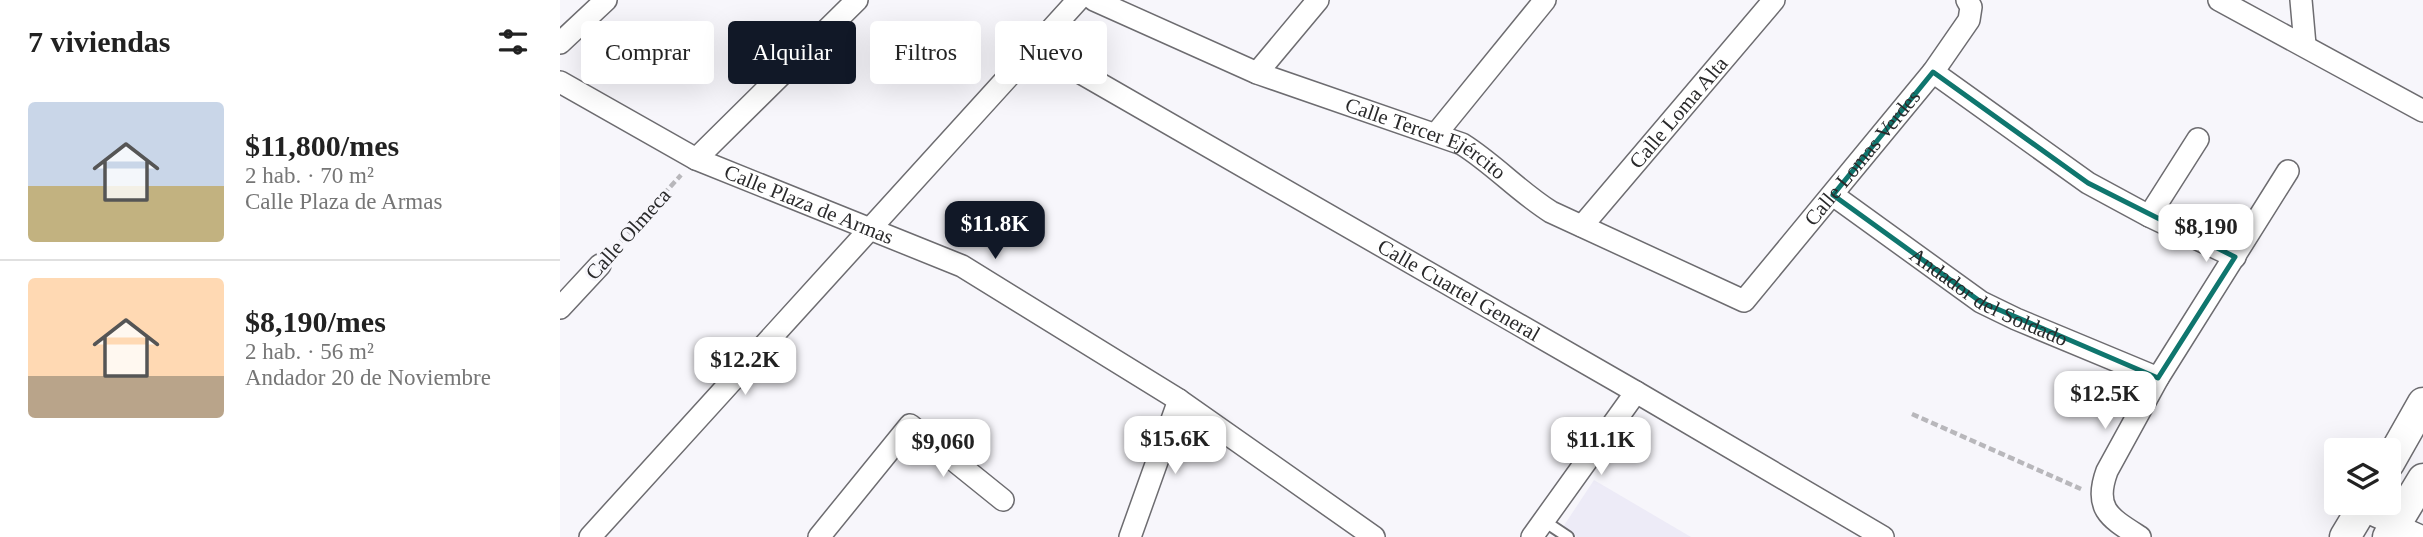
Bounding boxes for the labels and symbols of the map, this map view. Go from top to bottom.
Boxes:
street label: Calle Loma Alta [1624,51,1733,173]
street label: Calle Lomas Verdes [1799,85,1925,230]
street label: Calle Tercer Ejército [1342,92,1511,184]
street label: Calle Plaza de Armas [721,160,897,249]
street label: Calle Olmeca [581,183,676,285]
pin: $11.8K [938,202,1052,261]
pin: $8,190 [2149,204,2263,264]
street label: Calle Cuartel General [1373,234,1544,346]
street label: Andador del Soldado [1905,243,2071,351]
pin: $12.2K [688,338,802,397]
pin: $12.5K [2048,372,2162,431]
pin: $15.6K [1118,416,1232,476]
pin: $11.1K [1544,418,1658,477]
pin: $9,060 [886,420,1000,479]

